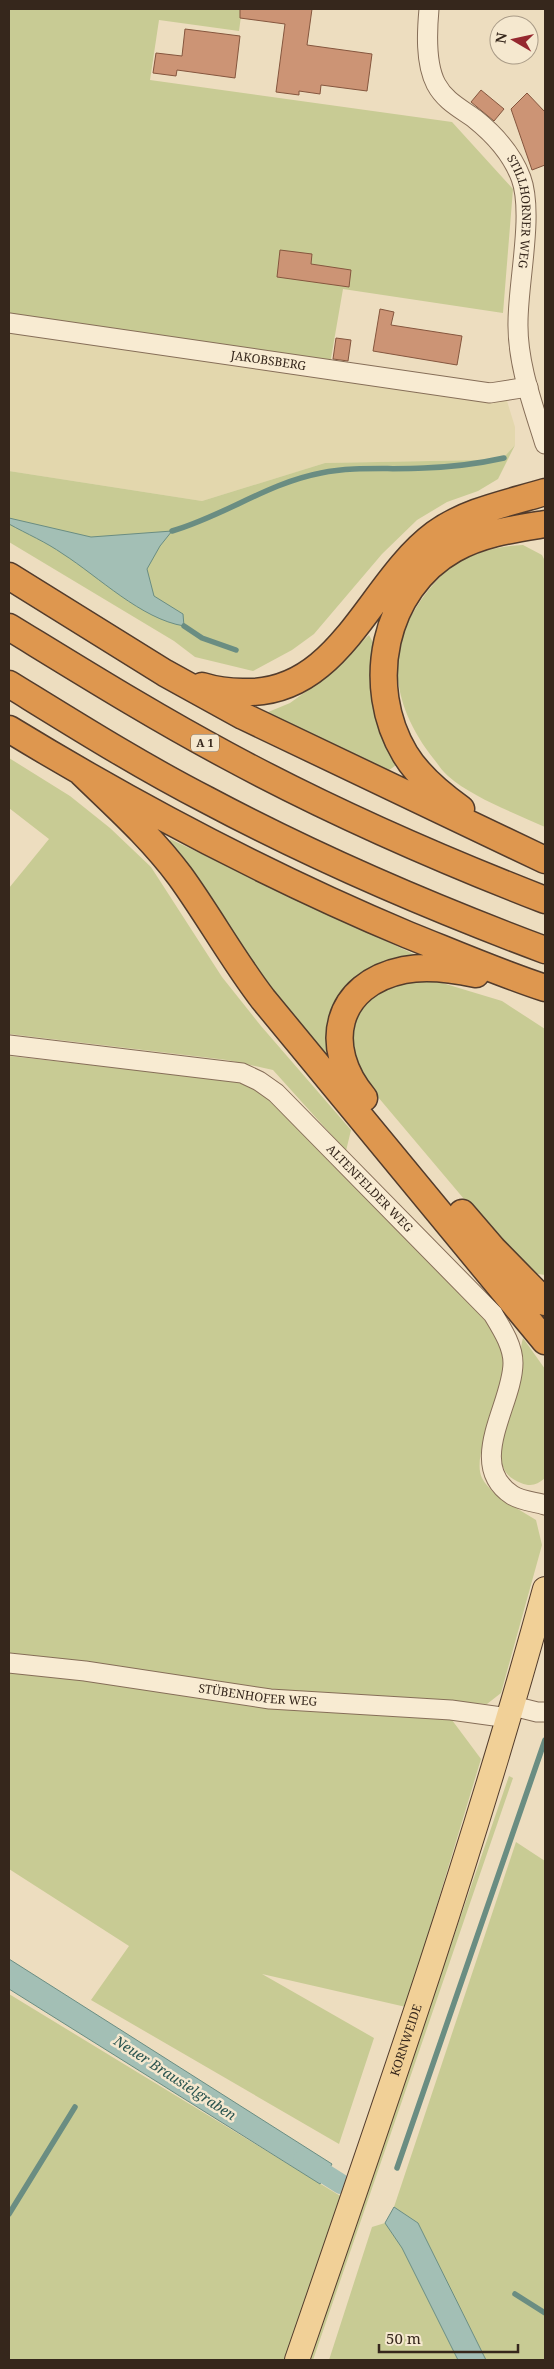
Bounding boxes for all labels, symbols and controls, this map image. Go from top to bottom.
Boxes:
north arrow [489,15,539,65]
text: N [490,31,511,45]
street label: STILLHORNER WEG [503,151,535,270]
street label: JAKOBSBERG [229,346,307,374]
road number: A 1 [191,734,219,751]
street label: ALTENFELDER WEG [323,1140,417,1236]
street label: STÜBENHOFER WEG [197,1679,318,1710]
street label: KORNWEIDE [386,2002,426,2078]
water label: Neuer Brausielgraben [110,2030,241,2125]
scale bar [379,2322,518,2354]
text: 50 m [386,2328,421,2348]

